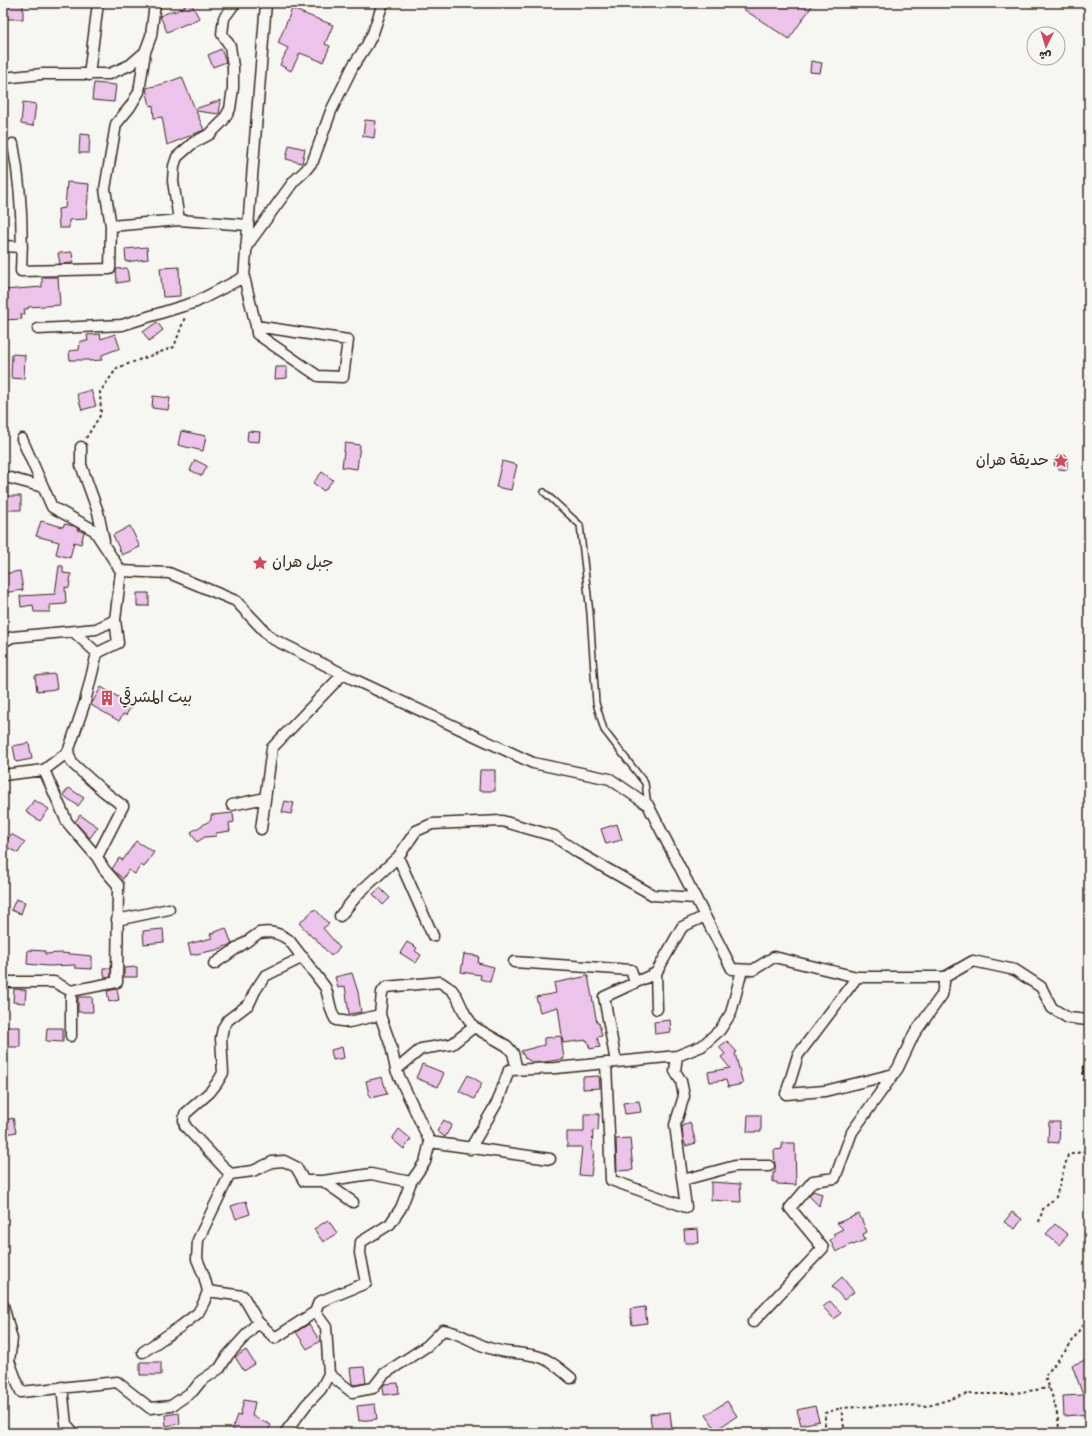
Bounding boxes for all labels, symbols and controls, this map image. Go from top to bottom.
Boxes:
north arrow [1026,26,1066,66]
text: ش [1039,45,1052,62]
place label: حديقة هران [976,450,1049,473]
place icon: حديقة هران [1052,452,1070,470]
place label: جبل هران [272,552,333,575]
place icon: جبل هران [251,554,269,572]
place label: بيت المشرقي [119,686,192,710]
building icon: بيت المشرقي [98,689,116,707]

